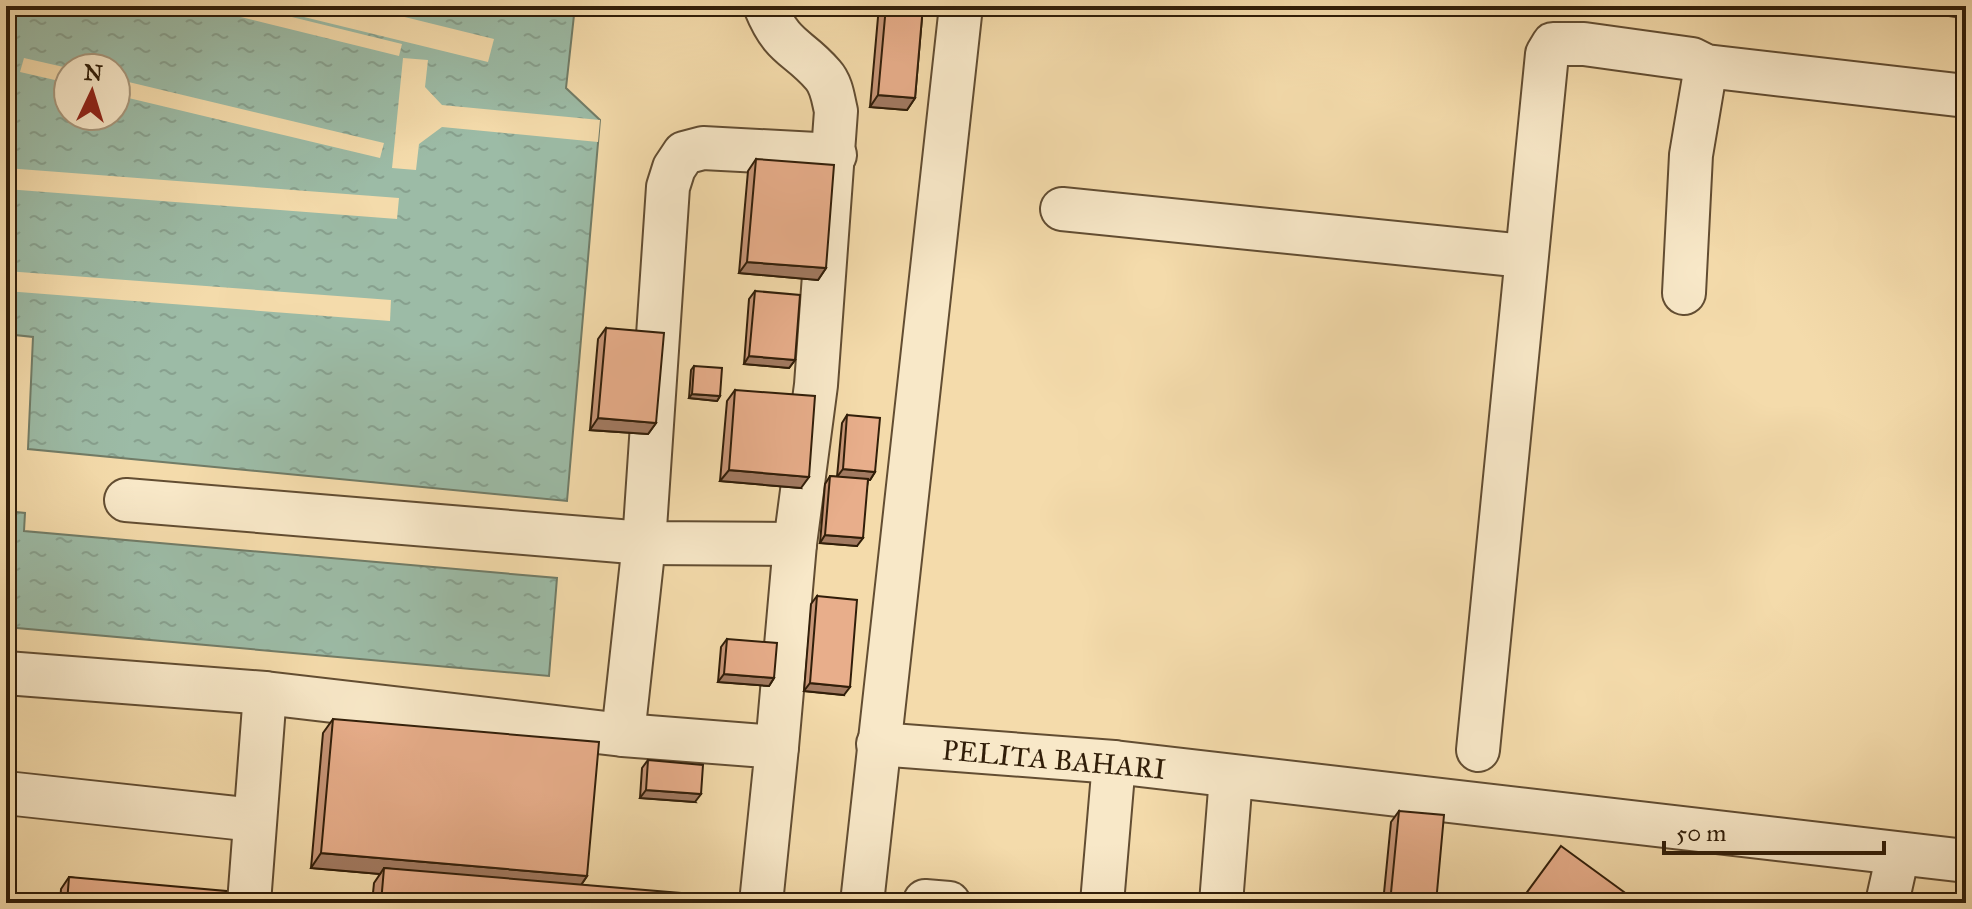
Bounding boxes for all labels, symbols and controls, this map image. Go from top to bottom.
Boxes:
north arrow [52,52,132,132]
text: N [83,58,104,87]
street label: PELITA BAHARI [941,732,1167,787]
scale bar [1664,805,1884,855]
text: 50 m [1676,818,1726,848]

